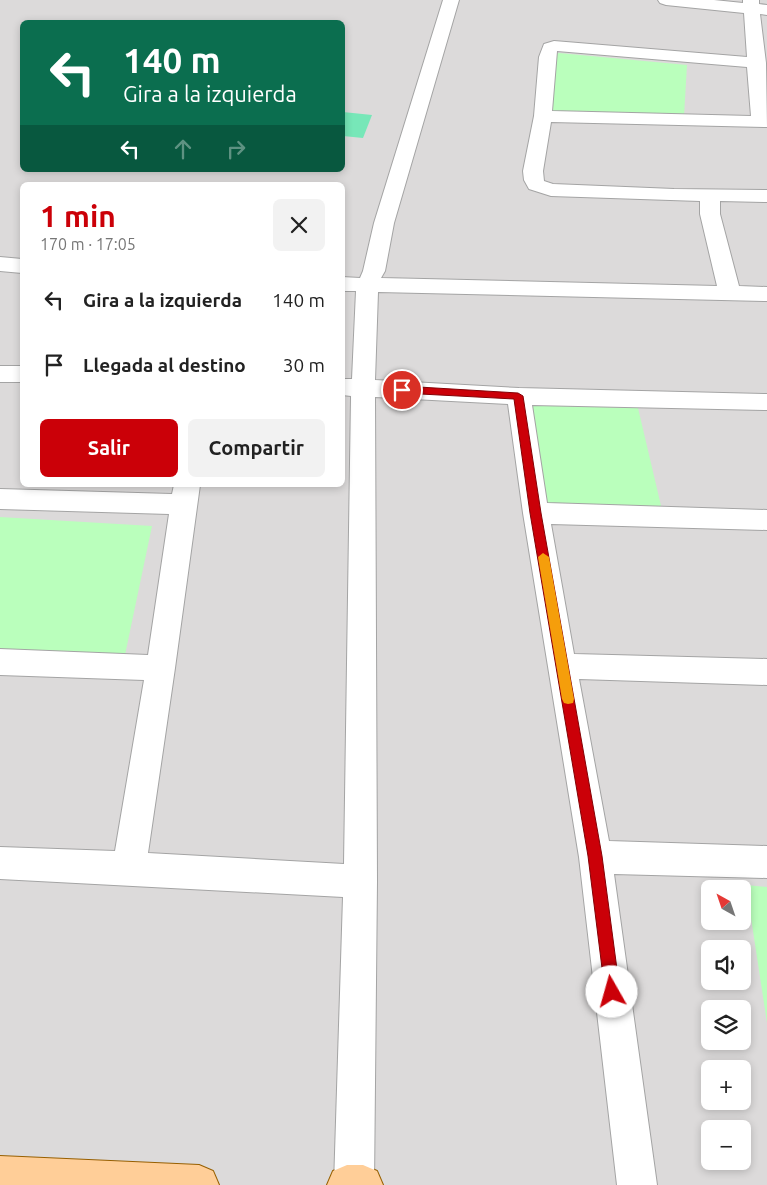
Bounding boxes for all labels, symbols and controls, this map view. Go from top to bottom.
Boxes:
icon: left [40,40,105,105]
text: 140 m [123,40,221,80]
text: Gira a la izquierda [123,81,297,106]
icon: left [116,135,144,163]
icon: ahead [169,135,197,163]
icon: right [222,135,250,163]
text: 1 min [40,199,116,233]
button: close [273,199,325,251]
text: 170 m · 17:05 [40,235,136,253]
icon: left [40,286,68,314]
text: Gira a la izquierda [83,289,242,311]
text: 140 m [272,289,325,311]
icon: arrive [40,351,68,379]
text: Llegada al destino [83,354,246,376]
text: 30 m [283,354,325,376]
pin [381,369,423,411]
icon: arrive [388,376,416,404]
button: Salir [40,419,178,477]
button: Compartir [188,419,325,477]
north arrow [701,880,751,930]
map controls [701,880,751,1170]
button: sound [701,940,751,990]
position arrow [585,965,637,1017]
button: layers [701,1000,751,1050]
button: + [701,1060,751,1110]
button: − [701,1120,751,1170]

